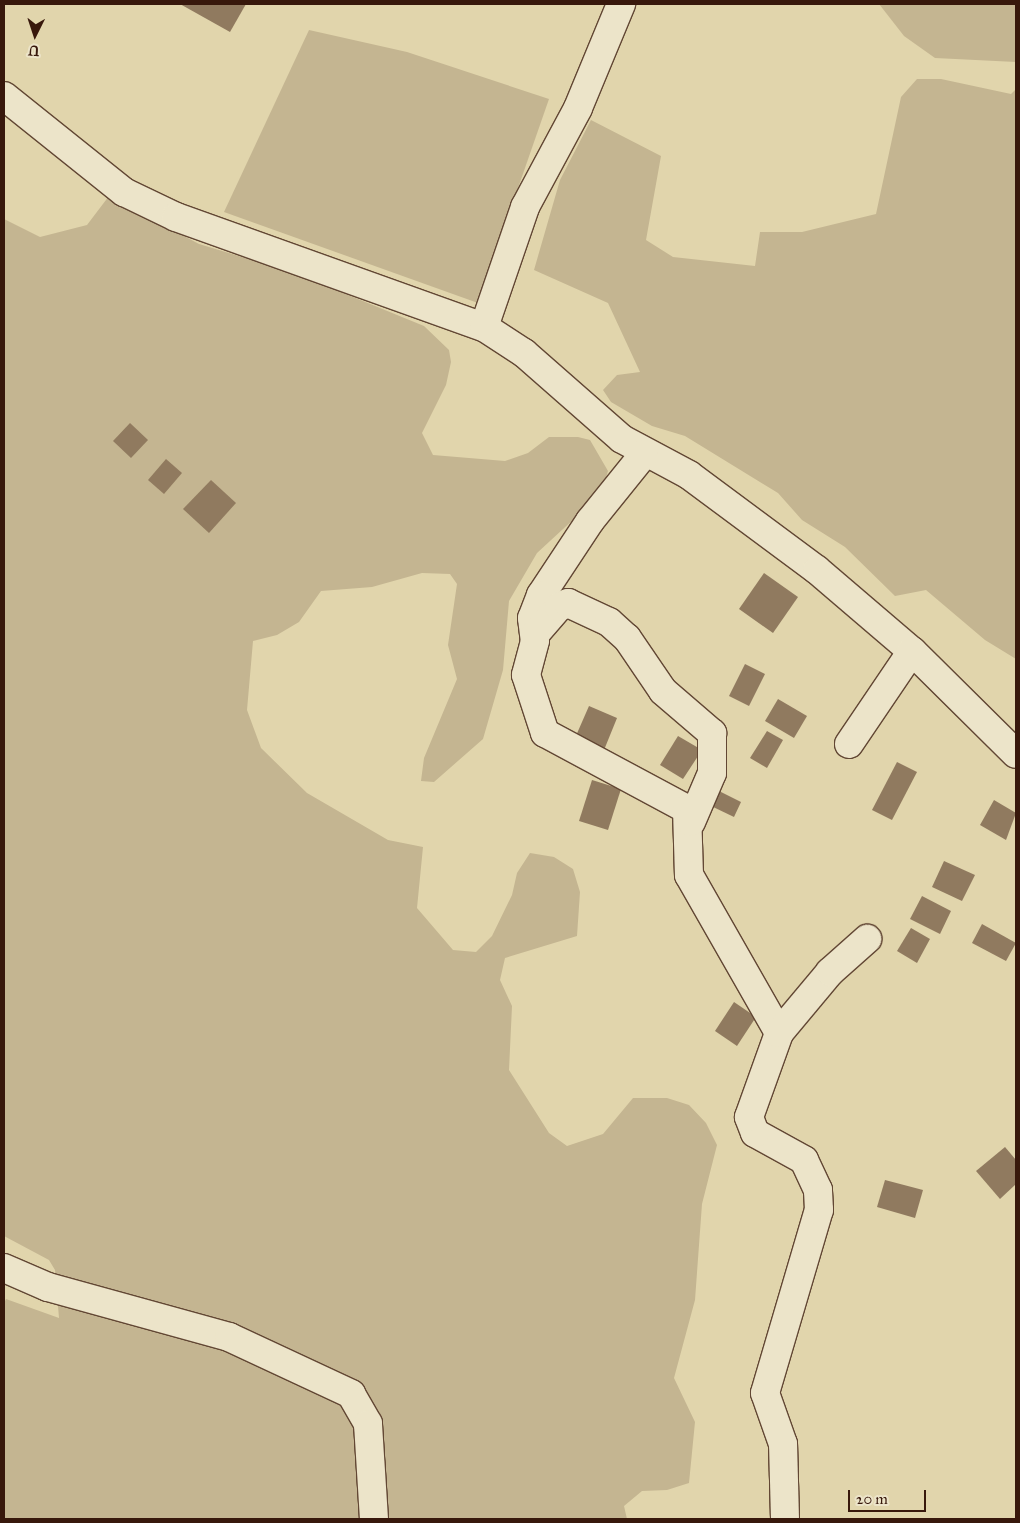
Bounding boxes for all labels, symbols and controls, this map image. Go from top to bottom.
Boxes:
north arrow [10,10,60,60]
text: U [28,42,40,59]
scale bar [850,1480,928,1512]
text: 20 m [856,1490,888,1508]

